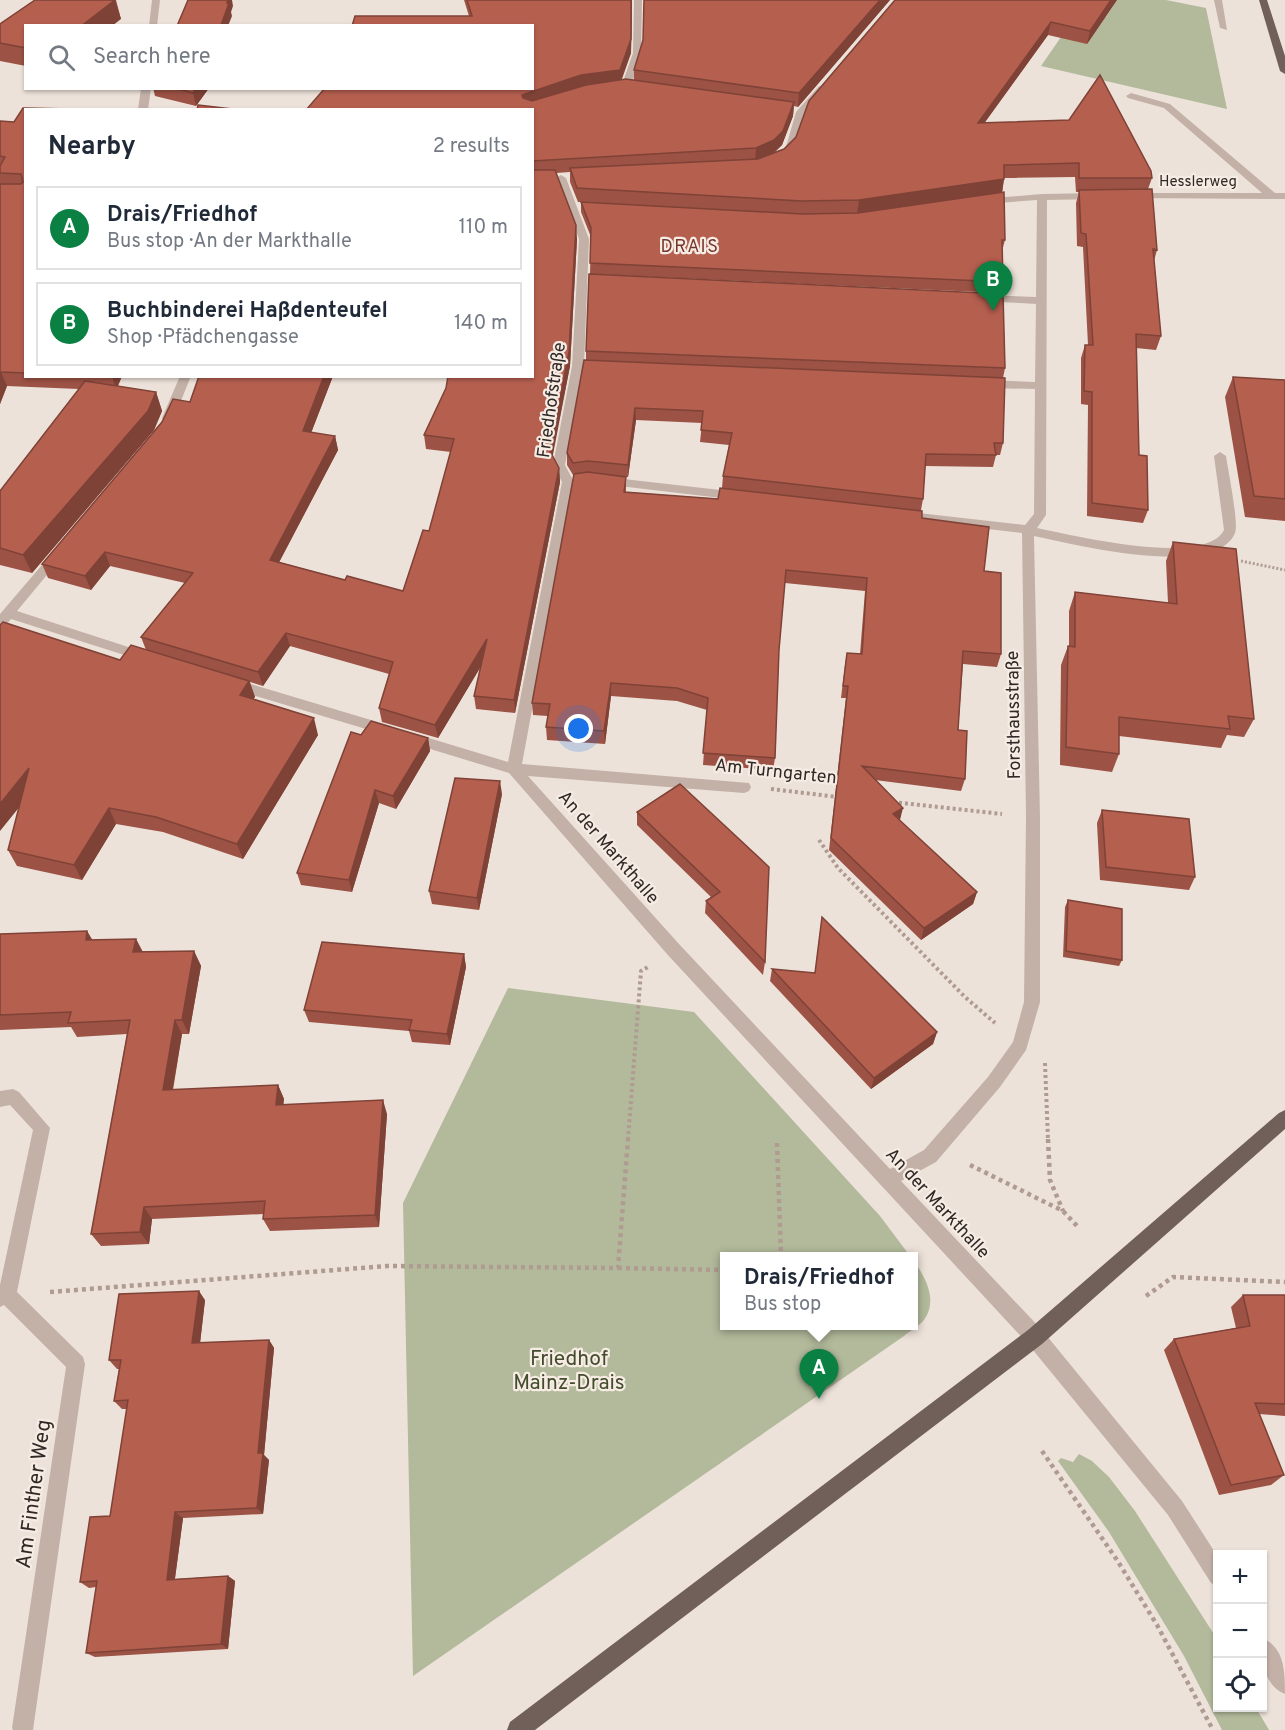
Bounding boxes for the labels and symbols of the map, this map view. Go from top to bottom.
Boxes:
street label: Hesslerweg [1159,173,1237,192]
district label: DRAIS [661,236,719,259]
pin: B [974,262,1012,311]
street label: Friedhofstraße [533,341,572,459]
street label: Forsthausstraße [1002,651,1027,779]
your location [564,714,593,743]
street label: Am Turngarten [714,755,838,790]
street label: An der Markthalle [552,786,663,909]
street label: An der Markthalle [880,1144,994,1264]
park label: Friedhof Mainz-Drais [513,1346,625,1397]
pin: A [800,1350,838,1399]
street label: Am Finther Weg [11,1418,58,1570]

